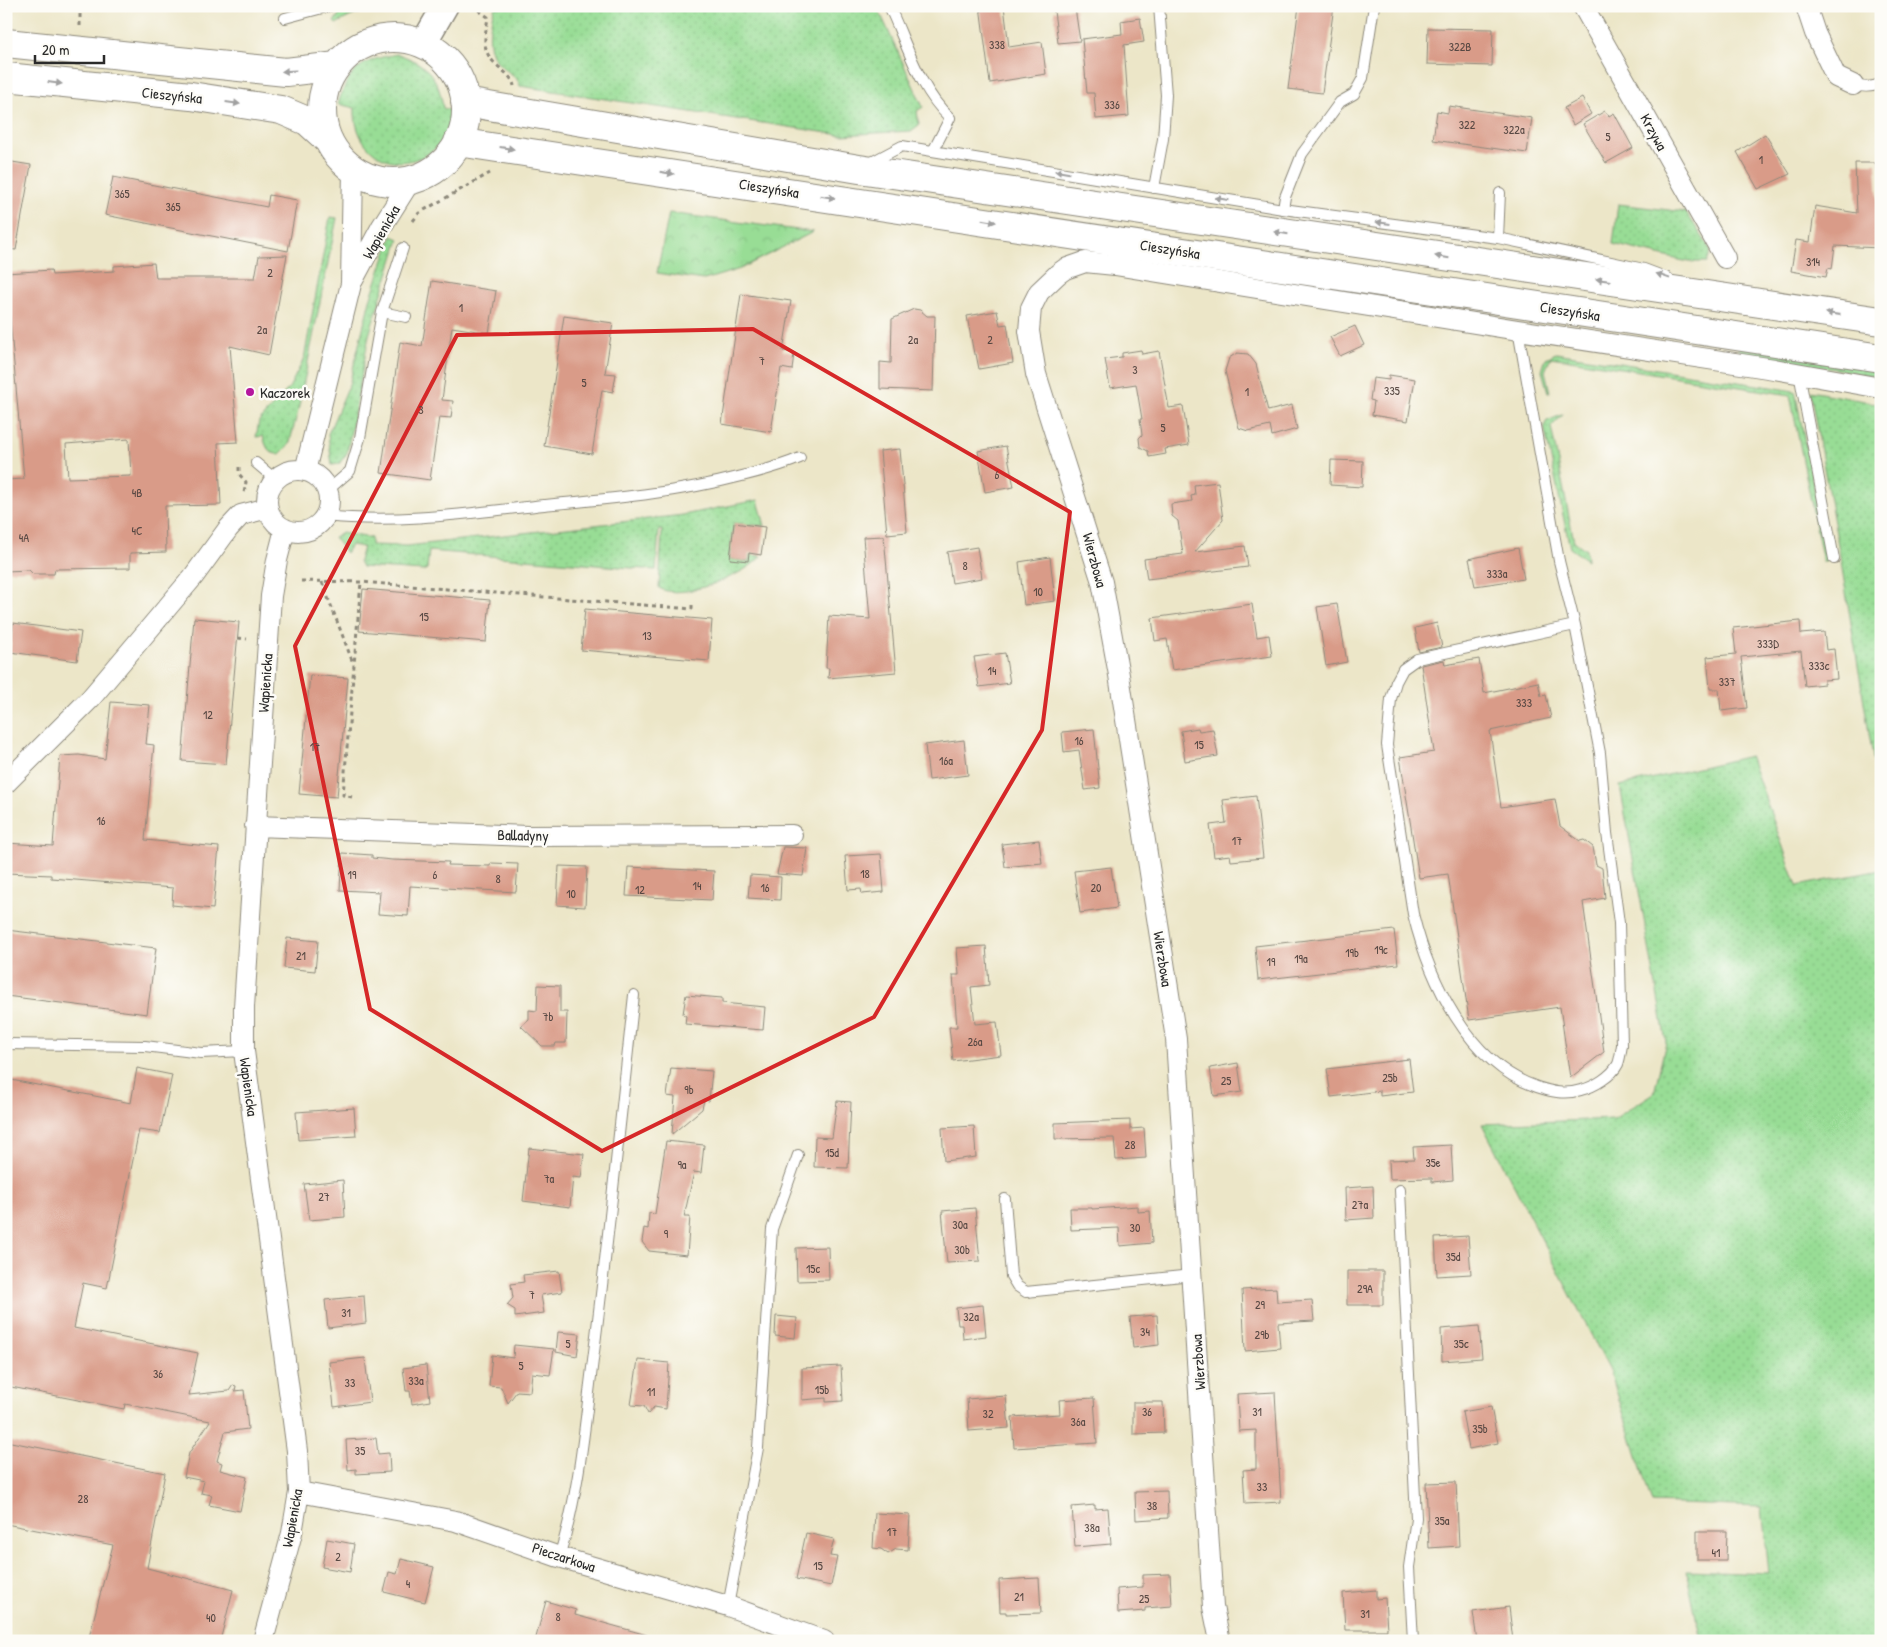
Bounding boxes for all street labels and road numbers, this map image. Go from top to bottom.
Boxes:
street label: Cieszyńska [141,81,203,109]
street label: Krzywa [1635,110,1673,154]
street label: Cieszyńska [737,173,801,203]
street label: Wapienicka [357,201,405,263]
street label: Cieszyńska [1138,234,1202,264]
street label: Cieszyńska [1538,296,1602,326]
street label: Wierzbowa [1078,530,1112,590]
street label: Wapienicka [252,653,278,713]
street label: Balladyny [497,824,549,846]
street label: Wierzbowa [1148,930,1178,988]
street label: Wapienicka [235,1056,264,1118]
street label: Wierzbowa [1186,1333,1210,1391]
street label: Wapienicka [277,1487,307,1549]
street label: Pieczarkowa [530,1537,599,1577]

